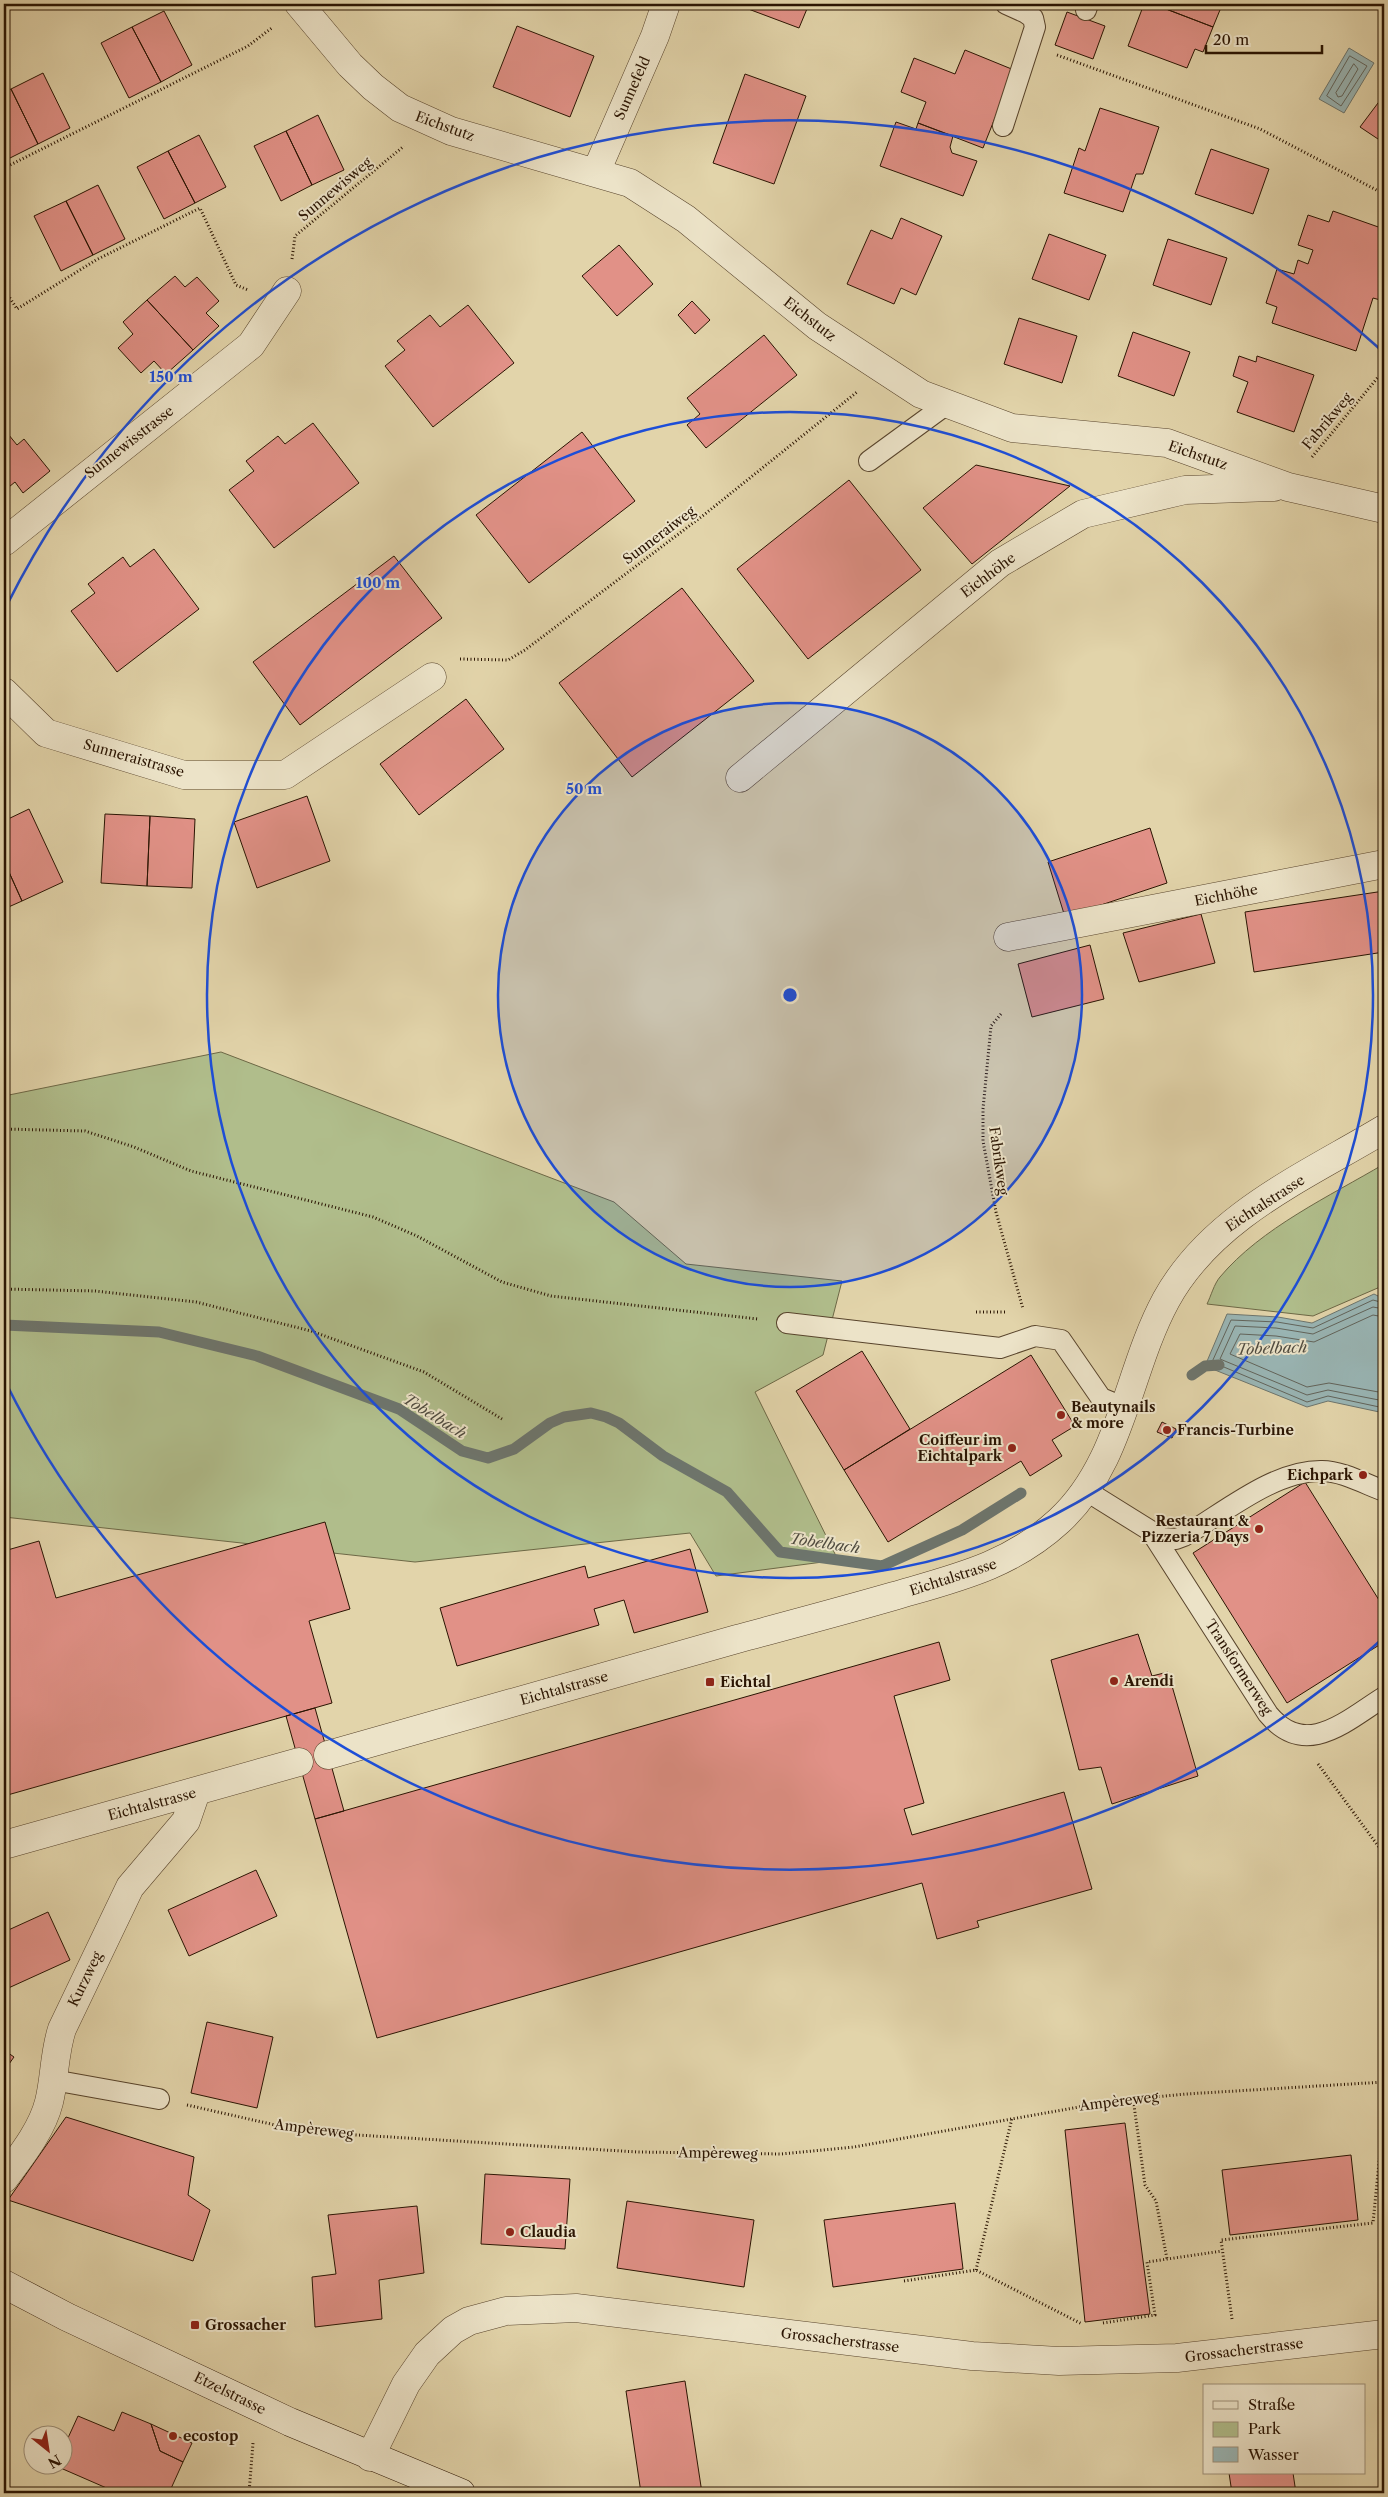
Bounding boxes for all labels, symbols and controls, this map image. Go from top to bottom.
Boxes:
scale bar [1206,22,1322,54]
text: 20 m [1213,30,1249,49]
street label: Sunnefeld [610,53,654,123]
street label: Eichstutz [413,107,477,145]
street label: Sunnewisweg [295,153,376,225]
street label: Eichstutz [780,293,840,345]
text: 150 m [149,367,193,386]
street label: Fabrikweg [1298,388,1356,453]
street label: Sunnewisstrasse [81,401,177,482]
street label: Eichstutz [1166,436,1230,474]
street label: Sunneraiweg [619,502,699,568]
street label: Eichhöhe [957,548,1019,601]
text: 100 m [356,573,400,592]
street label: Sunneraistrasse [81,735,187,781]
text: 50 m [566,779,602,798]
street label: Eichhöhe [1193,880,1259,910]
centre of rings [781,986,799,1004]
street label: Fabrikweg [985,1126,1013,1197]
street label: Eichtalstrasse [1222,1171,1308,1235]
water label: Tobelbach [1237,1337,1307,1359]
water label: Tobelbach [400,1389,470,1443]
place label: Beautynails & more [1071,1398,1156,1432]
marker: Beautynails & more [1055,1409,1067,1421]
place label: Francis-Turbine [1177,1421,1294,1439]
marker: Francis-Turbine [1161,1424,1173,1436]
place label: Coiffeur im Eichtalpark [917,1431,1003,1465]
marker: Coiffeur im Eichtalpark [1006,1442,1018,1454]
place label: Eichpark [1287,1466,1354,1484]
marker: Eichpark [1357,1469,1369,1481]
place label: Restaurant & Pizzeria 7 Days [1141,1512,1250,1546]
marker: Restaurant & Pizzeria 7 Days [1253,1523,1265,1535]
water label: Tobelbach [789,1529,861,1557]
street label: Eichtalstrasse [907,1554,999,1600]
street label: Transformerweg [1201,1616,1277,1719]
street label: Eichtalstrasse [518,1667,610,1709]
place label: Arendi [1123,1672,1174,1690]
place label: Eichtal [720,1673,771,1691]
marker: Arendi [1108,1675,1120,1687]
marker: Eichtal [704,1676,716,1688]
street label: Eichtalstrasse [106,1784,198,1824]
street label: Kurzweg [64,1948,106,2009]
street label: Ampèreweg [1077,2087,1160,2115]
street label: Ampèreweg [272,2115,355,2143]
street label: Ampèreweg [677,2143,759,2163]
place label: Claudia [520,2223,577,2241]
marker: Claudia [504,2226,516,2238]
place label: Grossacher [205,2316,286,2334]
marker: Grossacher [189,2319,201,2331]
street label: Grossacherstrasse [780,2324,900,2356]
street label: Grossacherstrasse [1184,2334,1304,2366]
street label: Etzelstrasse [191,2368,269,2418]
legend [1203,2384,1366,2474]
text: Straße [1248,2395,1295,2414]
text: Park [1248,2419,1282,2438]
north arrow [22,2424,72,2474]
place label: ecostop [183,2427,238,2445]
marker: ecostop [167,2430,179,2442]
text: Wasser [1247,2445,1299,2464]
text: N [45,2450,64,2472]

